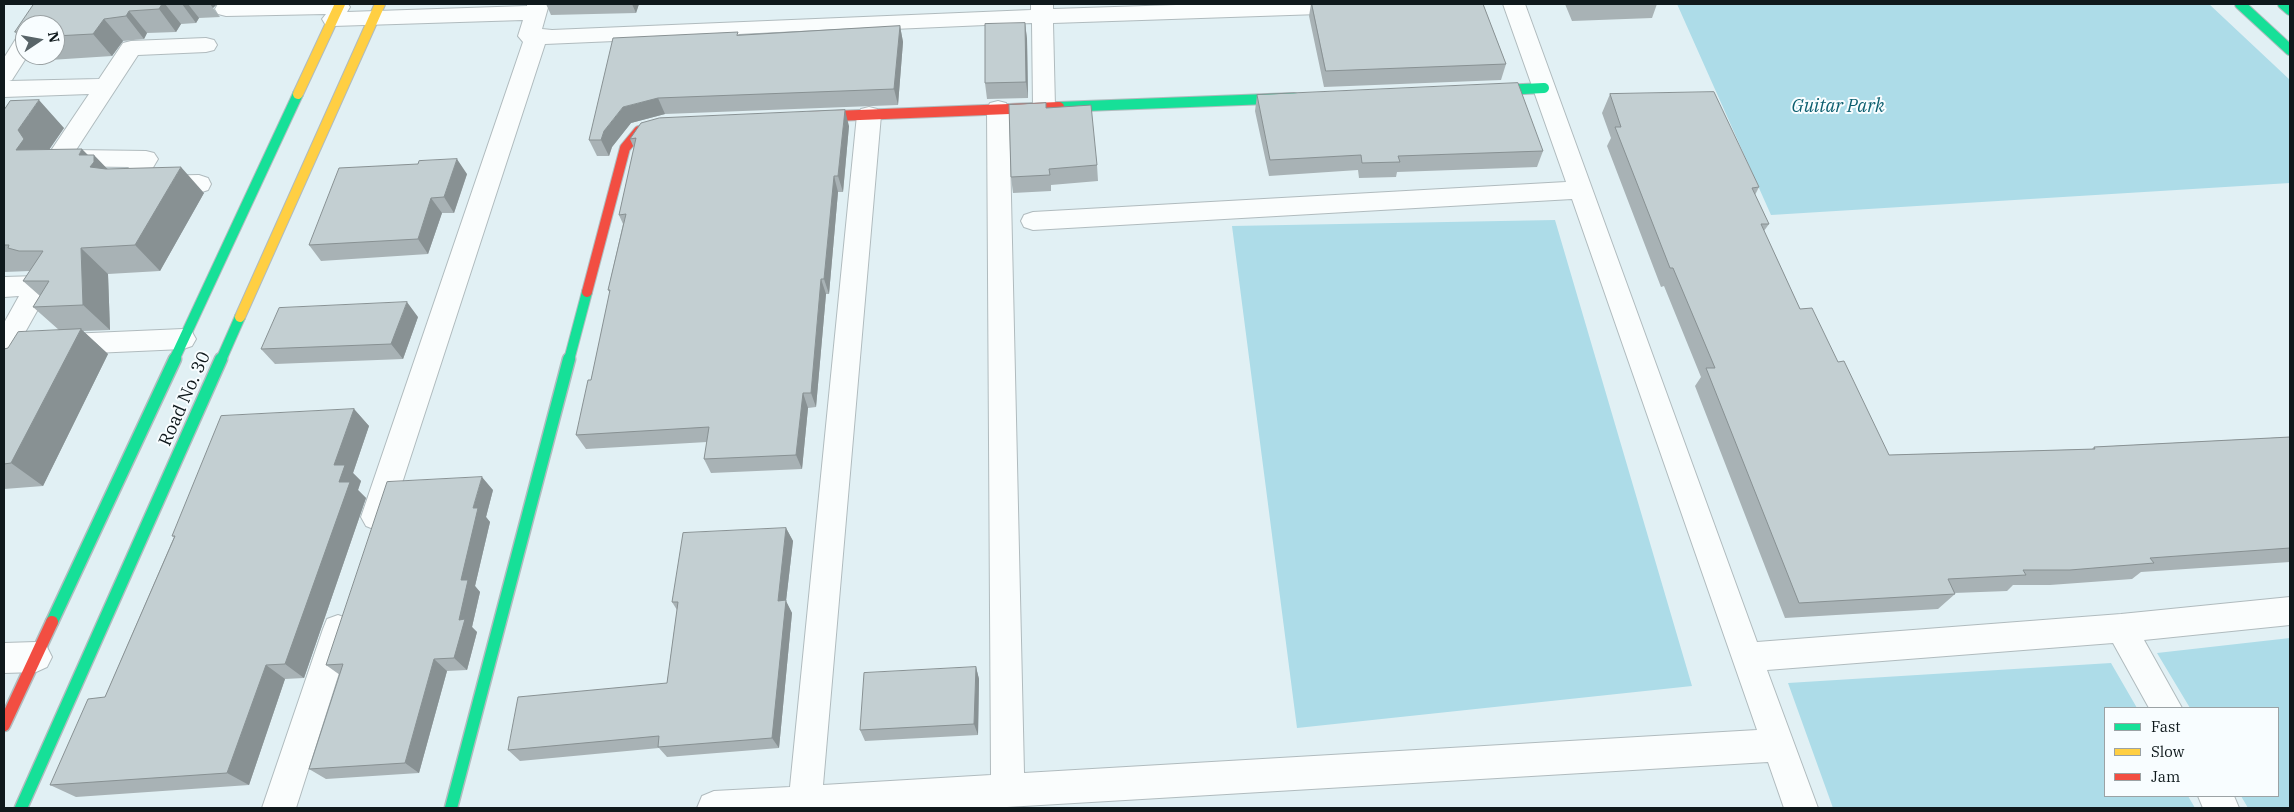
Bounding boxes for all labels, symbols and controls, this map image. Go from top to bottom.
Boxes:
north arrow [15,15,65,65]
text: N [44,30,64,44]
park label: Guitar Park [1791,96,1885,118]
street label: Road No. 30 [155,348,215,450]
legend [2104,707,2279,797]
text: Fast [2151,717,2181,736]
text: Slow [2151,742,2184,761]
text: Jam [2151,767,2180,786]

